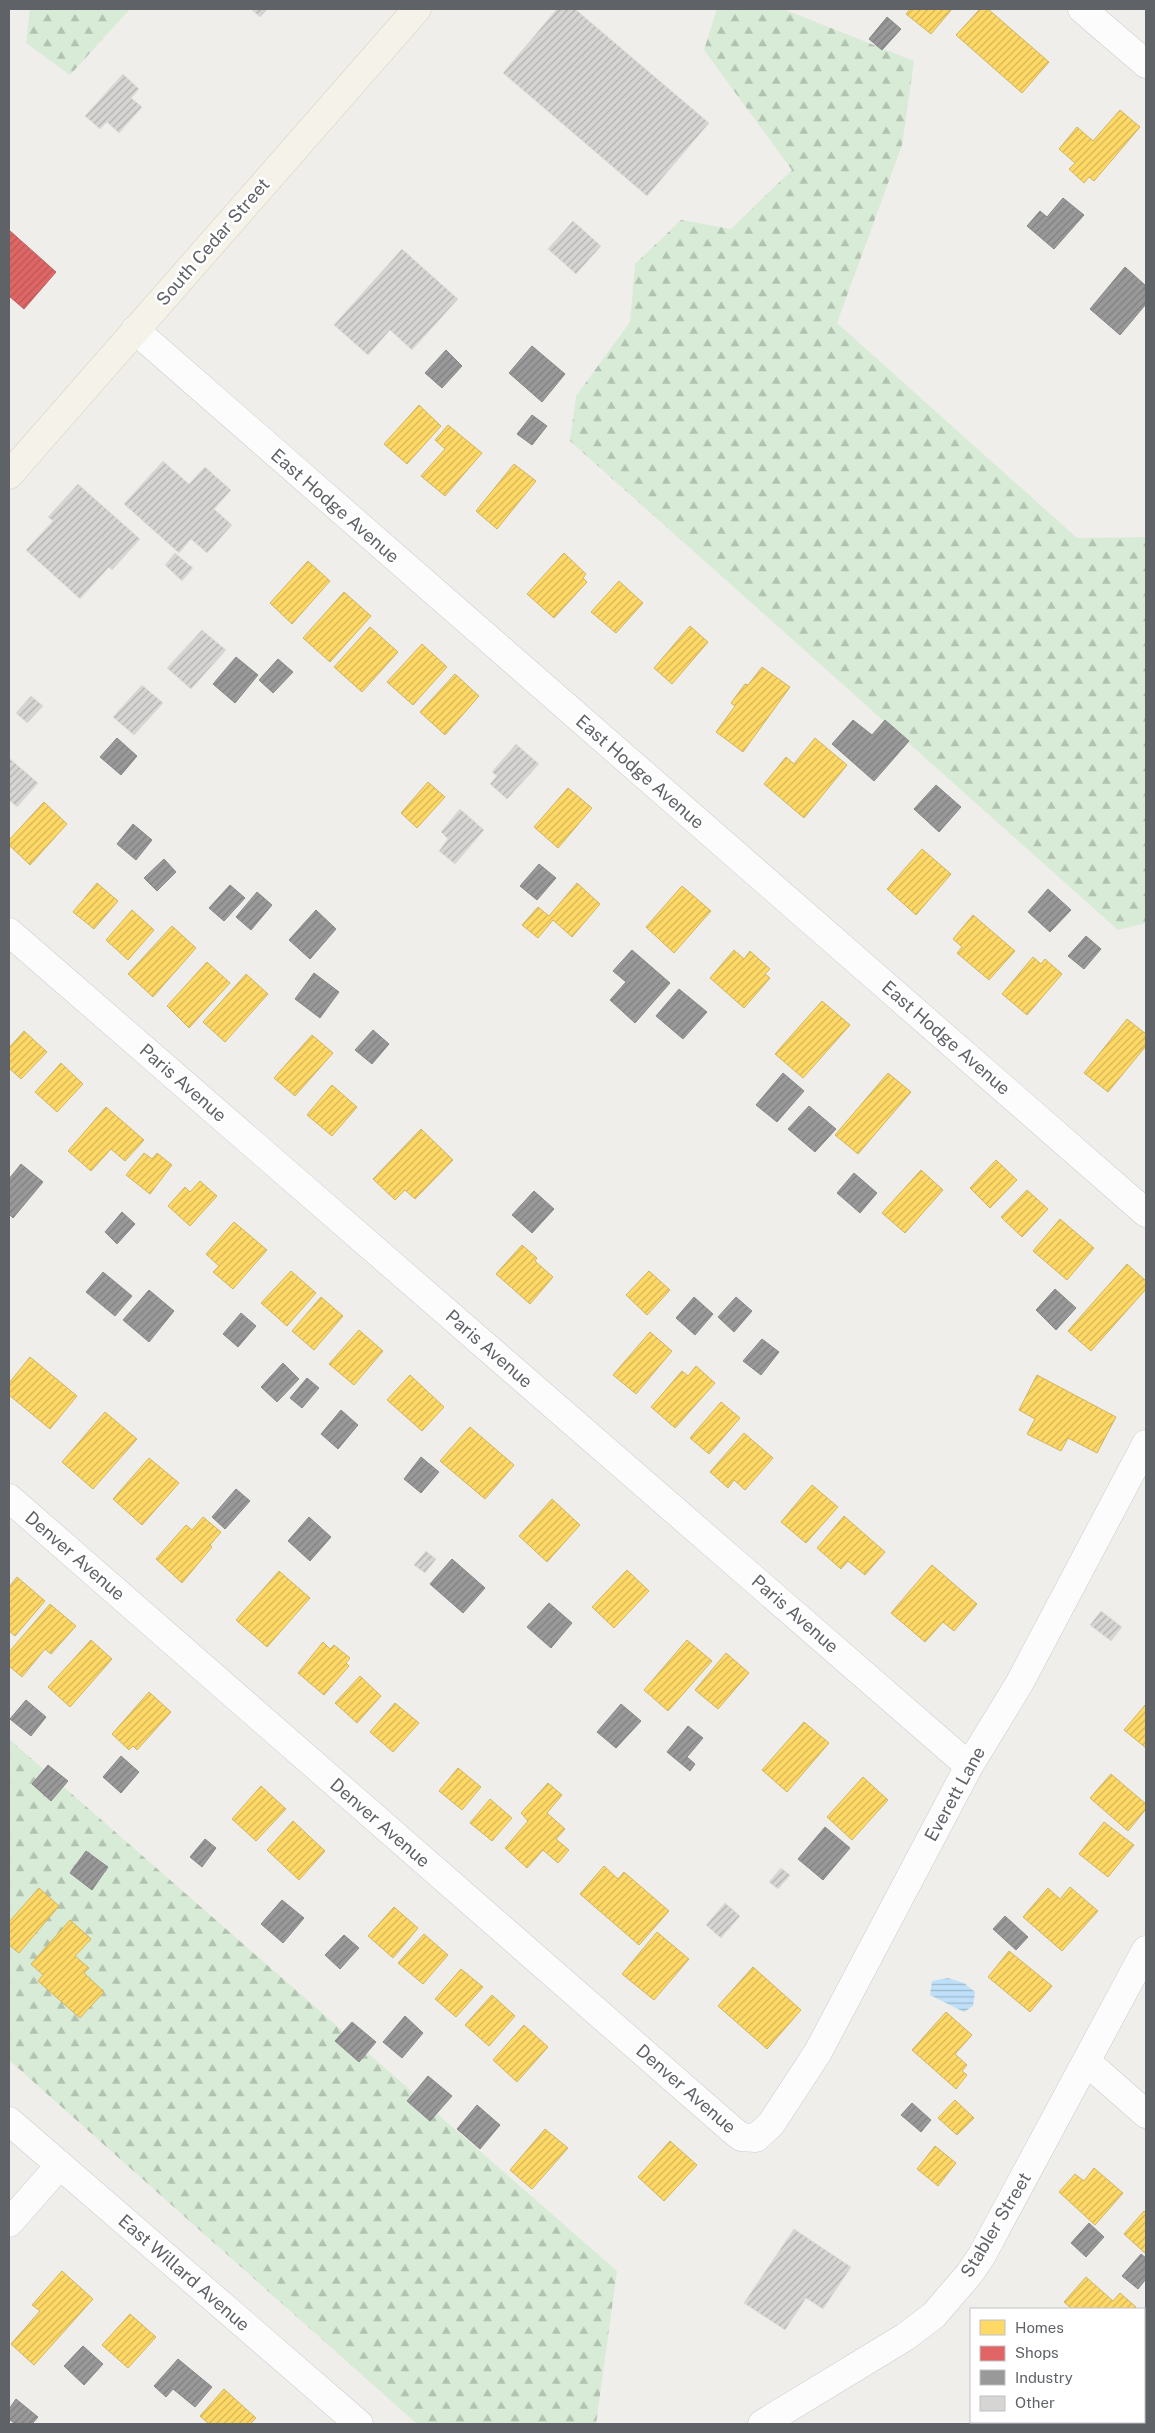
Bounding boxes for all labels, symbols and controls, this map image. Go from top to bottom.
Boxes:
street label: South Cedar Street [152,174,274,310]
street label: East Hodge Avenue [267,444,404,567]
street label: East Hodge Avenue [572,710,709,833]
street label: East Hodge Avenue [878,976,1015,1099]
street label: Paris Avenue [136,1039,231,1126]
street label: Paris Avenue [442,1305,537,1392]
street label: Denver Avenue [21,1507,129,1605]
street label: Paris Avenue [748,1570,843,1657]
street label: Everett Lane [920,1743,989,1845]
street label: Denver Avenue [326,1774,434,1872]
street label: Denver Avenue [632,2040,740,2138]
street label: Stabler Street [956,2169,1035,2281]
street label: East Willard Avenue [114,2210,254,2335]
legend [970,2308,1145,2423]
text: Homes [1015,2319,1064,2336]
text: Shops [1015,2344,1059,2361]
text: Industry [1015,2369,1073,2386]
text: Other [1015,2394,1055,2411]

